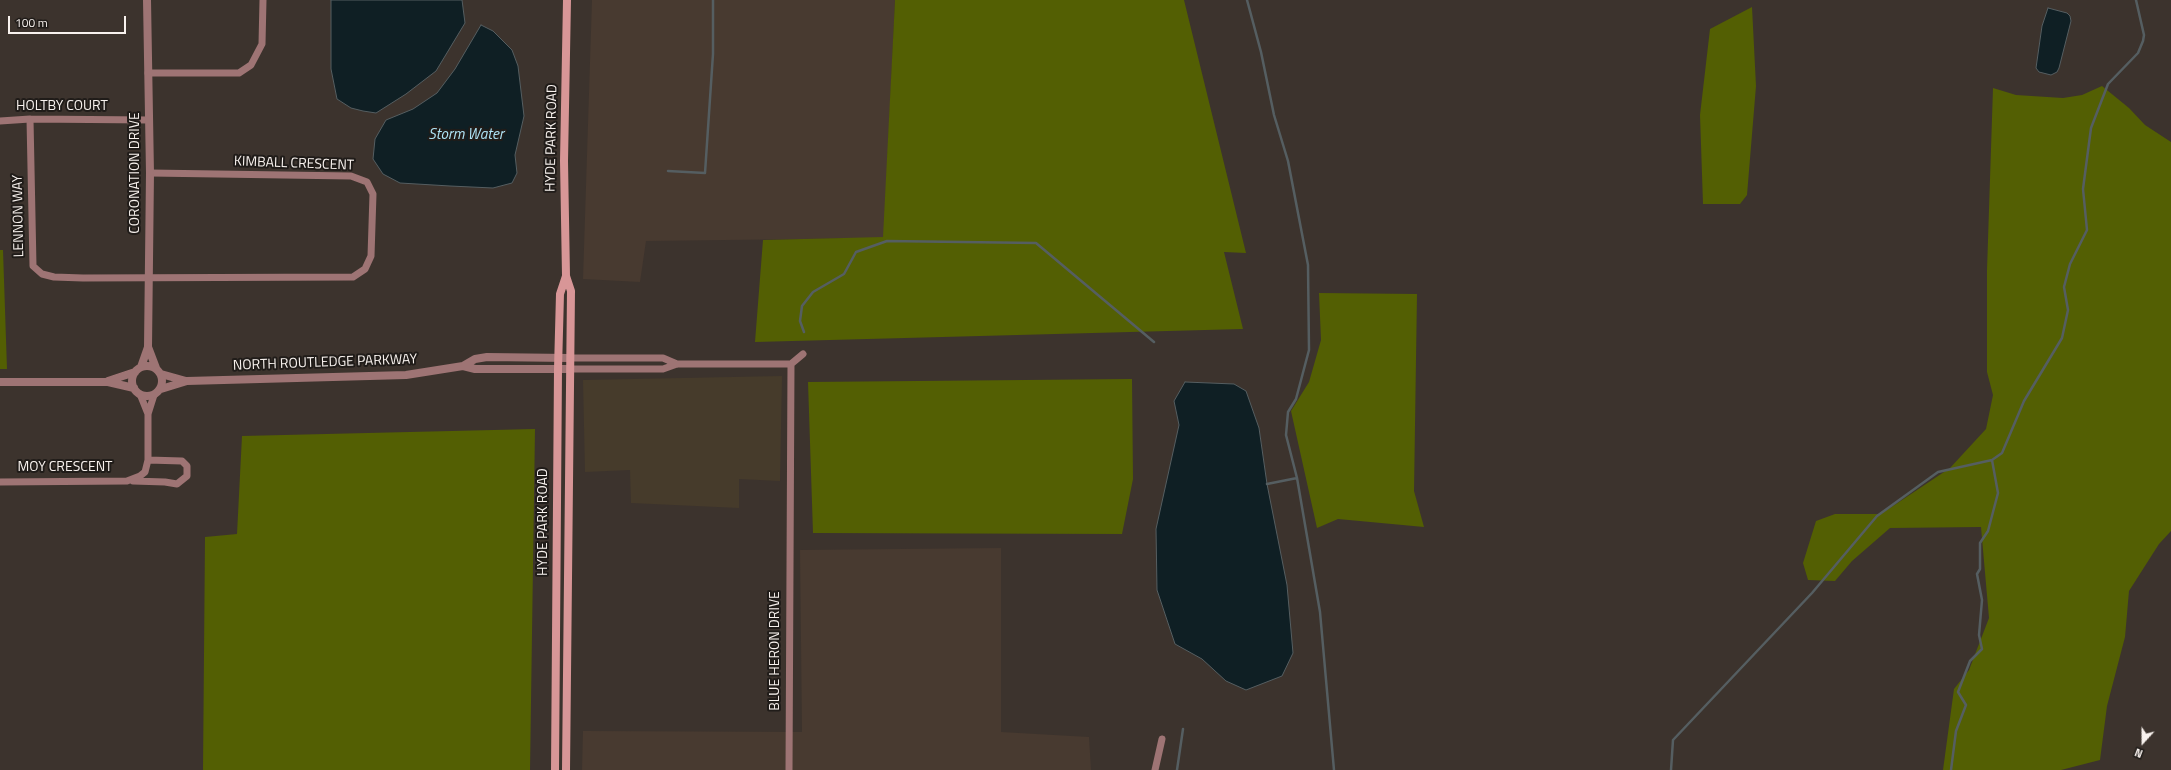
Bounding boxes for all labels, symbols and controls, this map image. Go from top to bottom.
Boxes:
scale bar [10,8,128,34]
text: 100 m [15,13,48,32]
street label: HYDE PARK ROAD [543,84,561,192]
street label: HOLTBY COURT [16,99,108,115]
street label: CORONATION DRIVE [128,112,144,234]
water label: Storm Water [428,126,504,144]
street label: KIMBALL CRESCENT [234,154,354,174]
street label: LENNON WAY [10,175,28,257]
street label: NORTH ROUTLEDGE PARKWAY [233,351,417,375]
street label: MOY CRESCENT [18,460,112,476]
street label: HYDE PARK ROAD [536,468,552,576]
street label: BLUE HERON DRIVE [768,591,784,711]
north arrow [2123,722,2163,762]
text: N [2132,744,2145,762]

